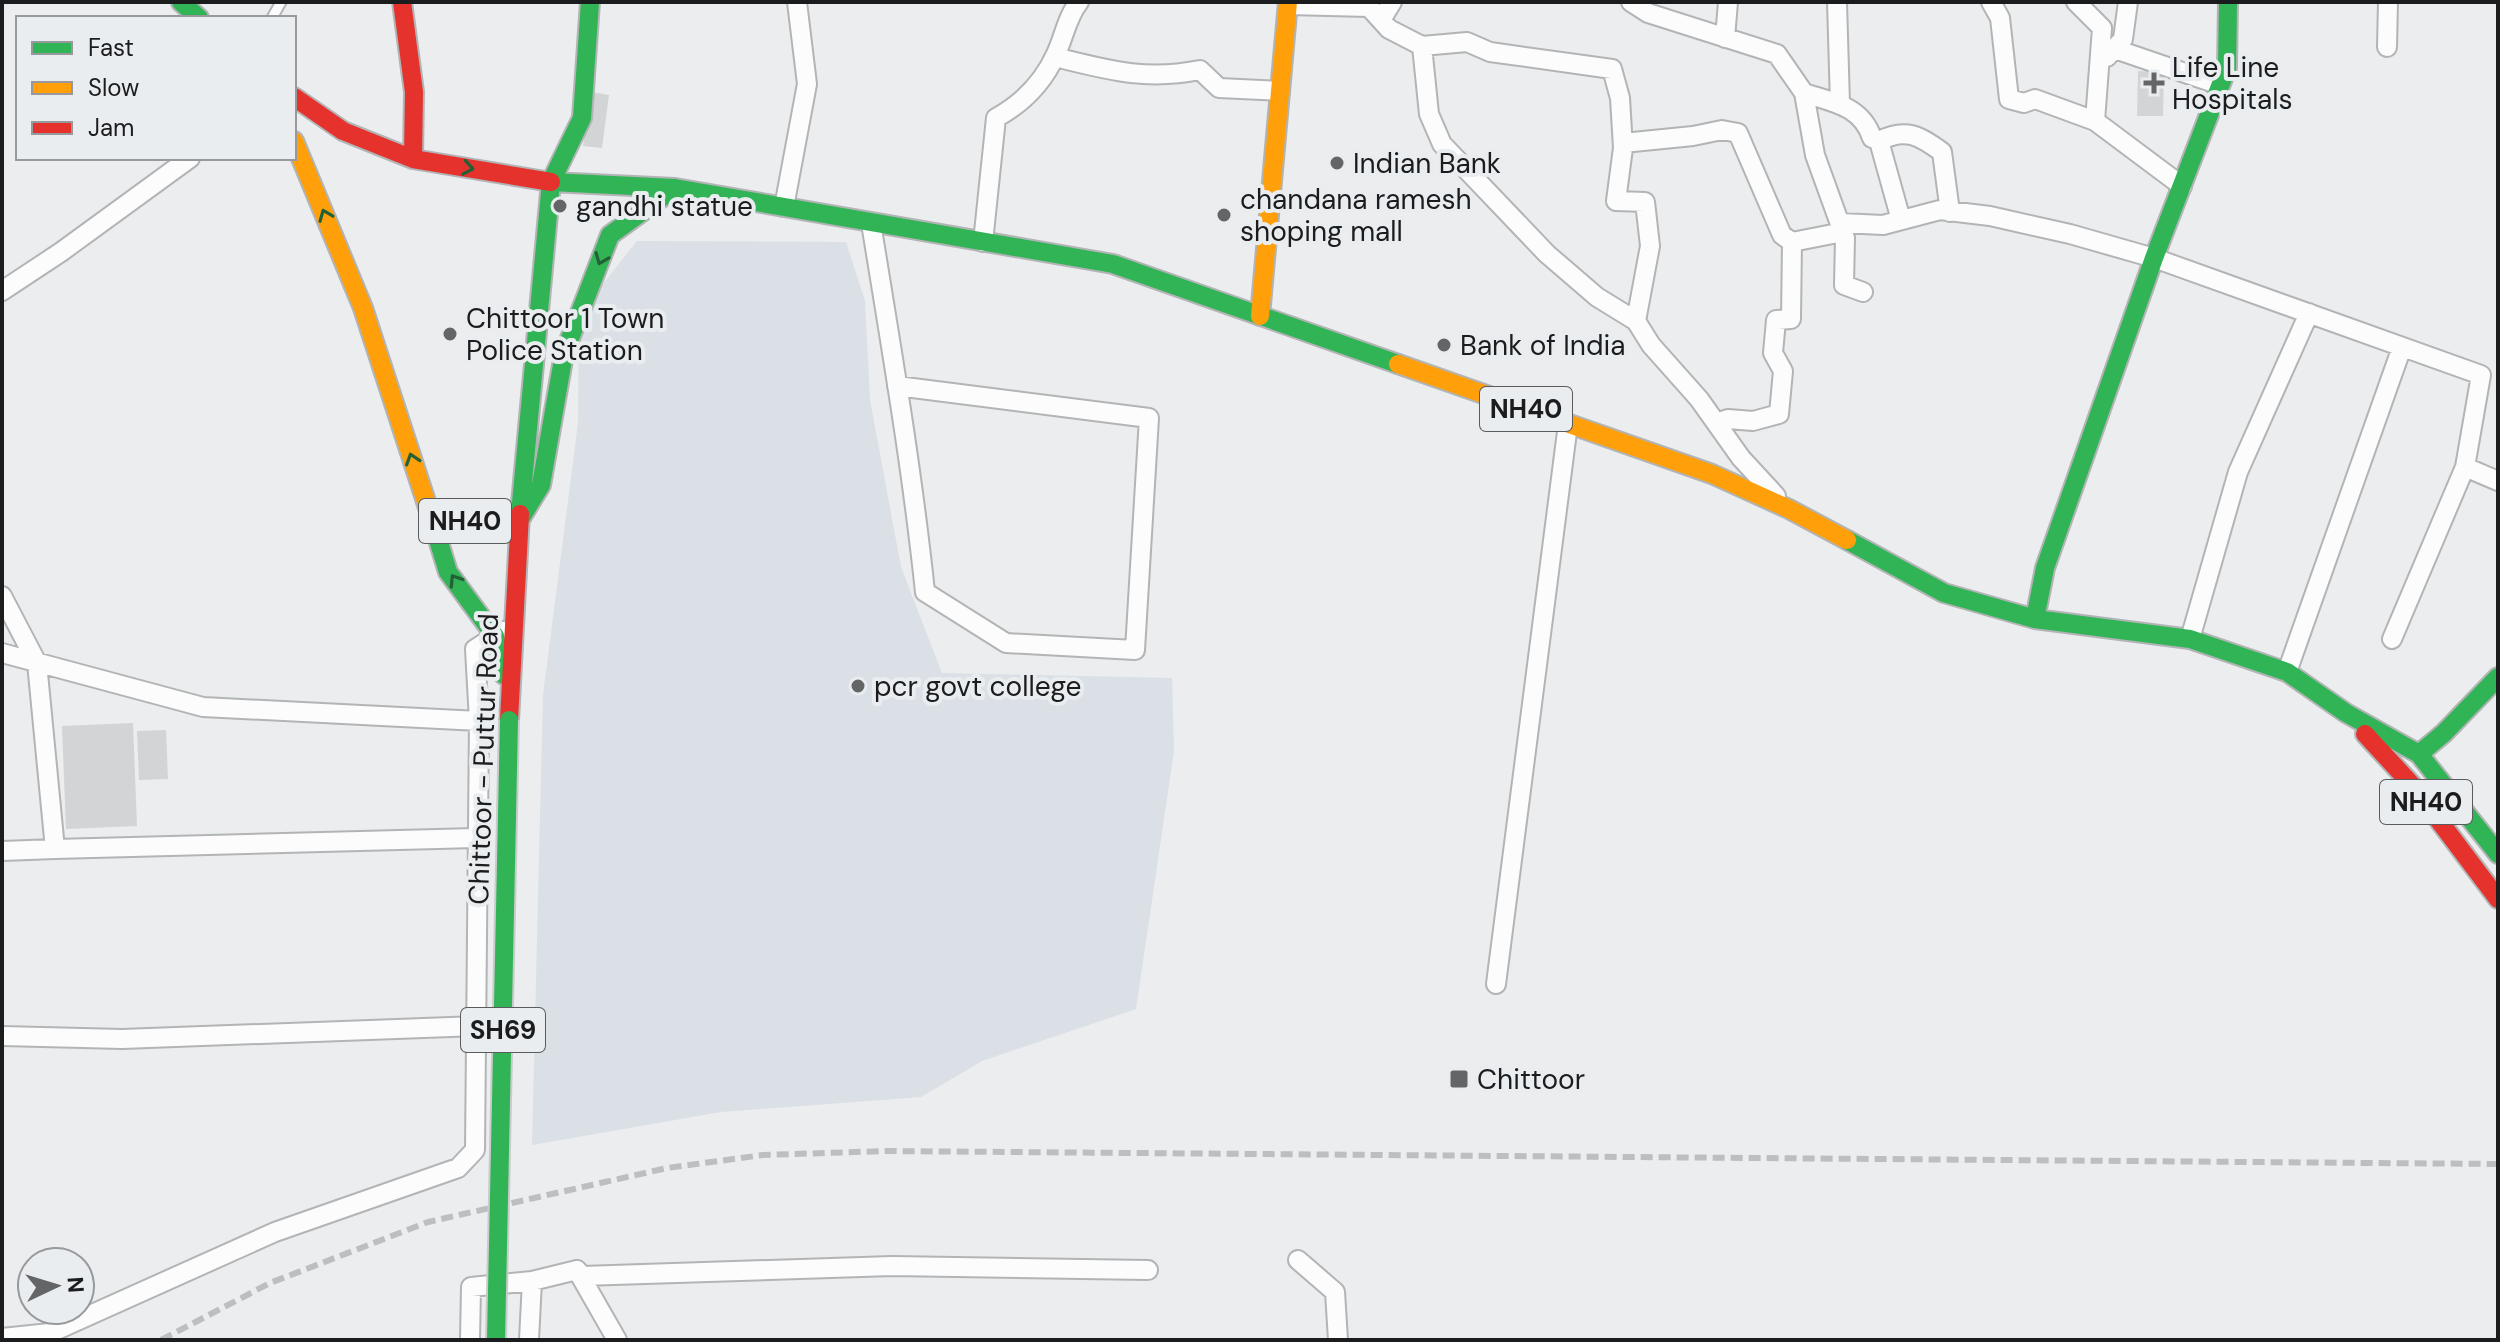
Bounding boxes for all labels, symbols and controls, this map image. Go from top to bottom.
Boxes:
legend [16,16,296,160]
text: Fast [88,32,134,63]
place label: Life Line Hospitals [2172,49,2293,118]
text: Slow [88,72,139,103]
marker: Life Line Hospitals [2143,72,2165,94]
text: Jam [88,112,134,143]
place label: Indian Bank [1353,145,1501,182]
marker: Indian Bank [1328,154,1346,172]
one-way arrow [461,158,474,175]
place label: chandana ramesh shoping mall [1240,181,1472,250]
place label: gandhi statue [576,188,753,225]
marker: gandhi statue [551,197,569,215]
marker: chandana ramesh shoping mall [1215,206,1233,224]
one-way arrow [318,209,334,223]
one-way arrow [594,252,610,266]
place label: Chittoor 1 Town Police Station [466,300,664,369]
marker: Chittoor 1 Town Police Station [441,325,459,343]
place label: Bank of India [1460,327,1625,364]
marker: Bank of India [1435,336,1453,354]
road number: NH40 [1480,387,1572,431]
one-way arrow [406,453,422,467]
road number: NH40 [419,499,511,543]
one-way arrow [449,574,464,589]
street label: Chittoor - Puttur Road [460,613,507,905]
place label: pcr govt college [874,668,1081,705]
marker: pcr govt college [849,677,867,695]
road number: NH40 [2380,780,2472,824]
road number: SH69 [461,1008,545,1052]
place label: Chittoor [1477,1061,1585,1098]
marker: Chittoor [1448,1068,1470,1090]
north arrow [16,1246,96,1326]
text: N [60,1276,90,1294]

